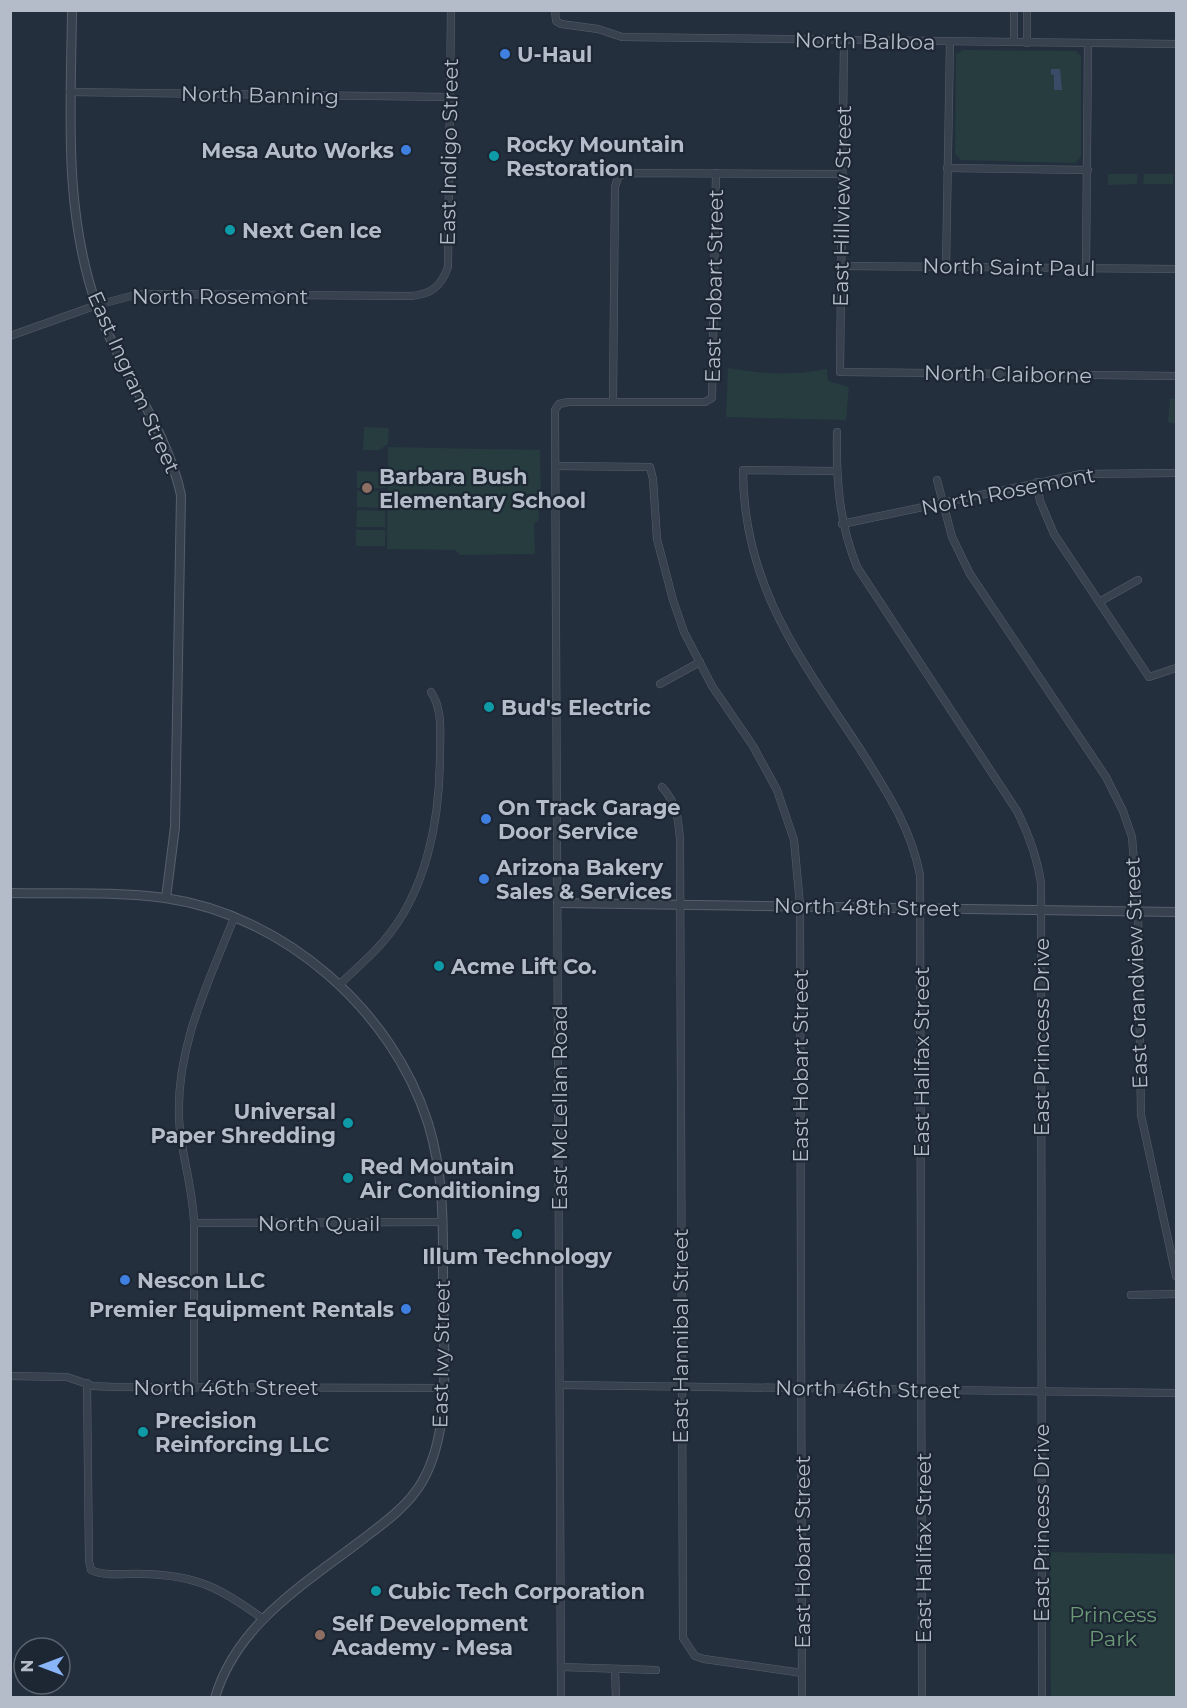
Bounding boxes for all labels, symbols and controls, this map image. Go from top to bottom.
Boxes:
street label: North Balboa [794,27,936,55]
place label: U-Haul [517,42,592,67]
marker: U-Haul [498,47,512,61]
street label: East Indigo Street [435,58,463,246]
street label: North Banning [181,81,339,109]
street label: East Hillview Street [828,105,856,307]
place label: Rocky Mountain Restoration [506,132,685,181]
place label: Mesa Auto Works [201,138,394,163]
marker: Mesa Auto Works [399,143,413,157]
marker: Rocky Mountain Restoration [487,149,501,163]
street label: East Hobart Street [700,189,728,383]
place label: Next Gen Ice [242,218,382,243]
marker: Next Gen Ice [223,223,237,237]
street label: North Saint Paul [922,253,1096,281]
street label: North Rosemont [132,284,308,309]
street label: East Ingram Street [83,287,185,477]
street label: North Claiborne [924,360,1092,388]
street label: North Rosemont [919,462,1097,520]
place label: Barbara Bush Elementary School [379,464,586,513]
marker: Barbara Bush Elementary School [360,481,374,495]
place label: Bud's Electric [501,695,652,720]
marker: Bud's Electric [482,700,496,714]
place label: On Track Garage Door Service [498,795,681,844]
marker: On Track Garage Door Service [479,812,493,826]
place label: Arizona Bakery Sales & Services [495,855,672,904]
street label: East Grandview Street [1119,857,1153,1089]
marker: Arizona Bakery Sales & Services [477,872,491,886]
street label: North 48th Street [774,893,960,921]
street label: East Princess Drive [1029,938,1054,1136]
place label: Acme Lift Co. [450,954,597,979]
marker: Acme Lift Co. [432,959,446,973]
street label: East Halifax Street [909,967,934,1157]
street label: East Hobart Street [788,969,813,1163]
street label: East McLellan Road [547,1005,572,1211]
place label: Universal Paper Shredding [151,1099,336,1148]
marker: Universal Paper Shredding [341,1116,355,1130]
place label: Red Mountain Air Conditioning [359,1154,541,1203]
marker: Red Mountain Air Conditioning [341,1171,355,1185]
street label: North Quail [258,1211,380,1236]
marker: Illum Technology [510,1227,524,1241]
street label: East Hannibal Street [668,1228,693,1444]
place label: Illum Technology [422,1244,612,1269]
place label: Nescon LLC [137,1268,265,1293]
marker: Nescon LLC [118,1273,132,1287]
street label: East Ivy Street [427,1280,455,1428]
place label: Premier Equipment Rentals [89,1297,394,1322]
marker: Premier Equipment Rentals [399,1302,413,1316]
street label: North 46th Street [133,1375,319,1400]
street label: North 46th Street [775,1375,961,1403]
place label: Precision Reinforcing LLC [155,1408,329,1457]
street label: East Princess Drive [1029,1424,1054,1622]
marker: Precision Reinforcing LLC [136,1425,150,1439]
street label: East Halifax Street [911,1453,936,1643]
street label: East Hobart Street [790,1455,815,1649]
place label: Cubic Tech Corporation [388,1579,645,1604]
marker: Cubic Tech Corporation [369,1584,383,1598]
park label: Princess Park [1069,1602,1157,1651]
place label: Self Development Academy - Mesa [331,1611,529,1660]
marker: Self Development Academy - Mesa [313,1628,327,1642]
north arrow [12,1636,72,1696]
text: N [18,1660,37,1672]

